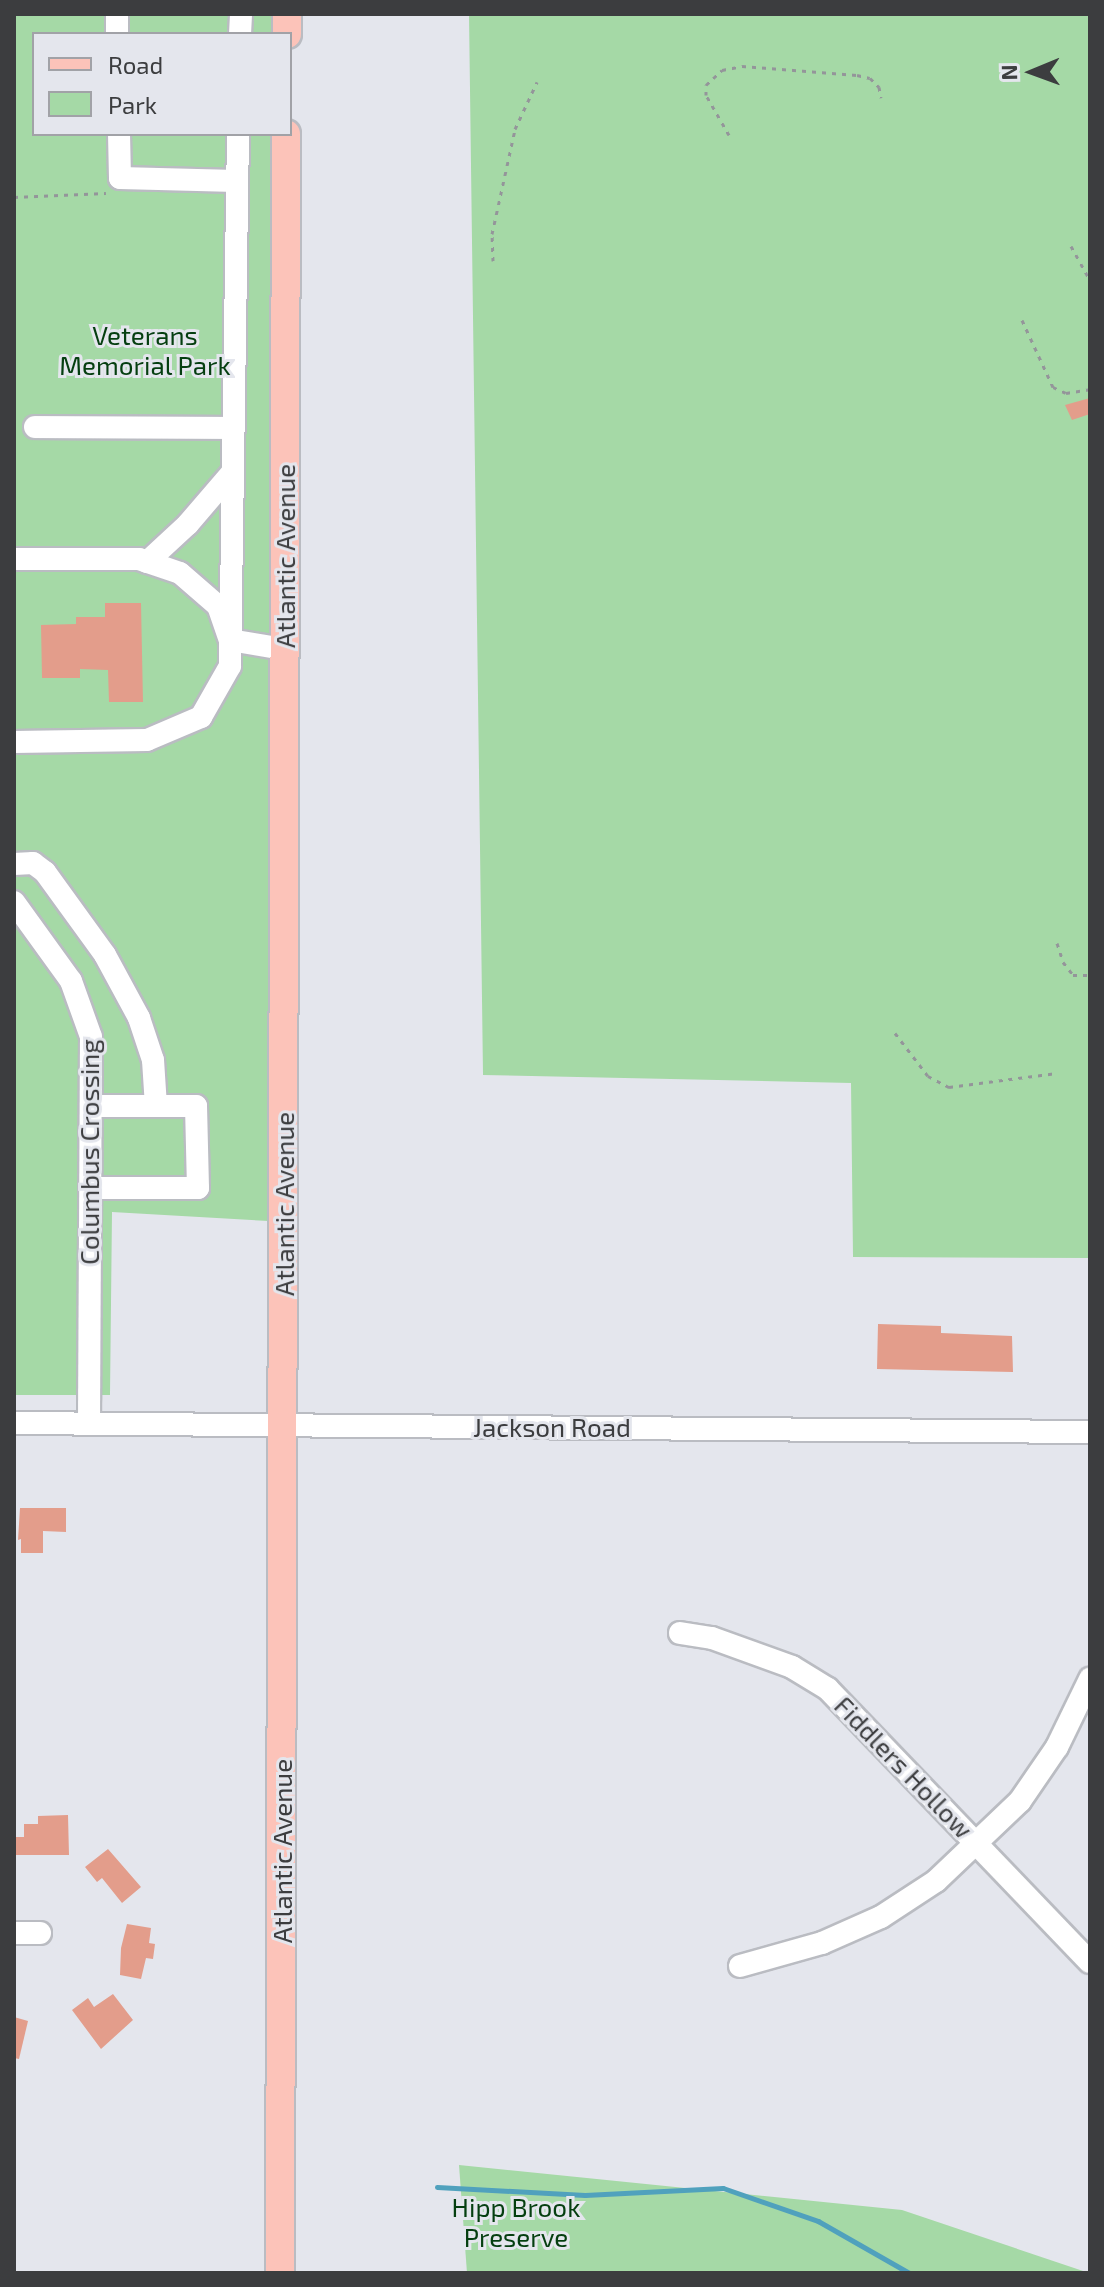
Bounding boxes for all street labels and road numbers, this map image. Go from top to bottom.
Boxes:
street label: Atlantic Avenue [269,464,301,648]
street label: Columbus Crossing [73,1039,105,1265]
street label: Atlantic Avenue [268,1112,300,1296]
street label: Jackson Road [473,1411,631,1443]
street label: Fiddlers Hollow [828,1690,980,1844]
street label: Atlantic Avenue [266,1759,298,1943]

